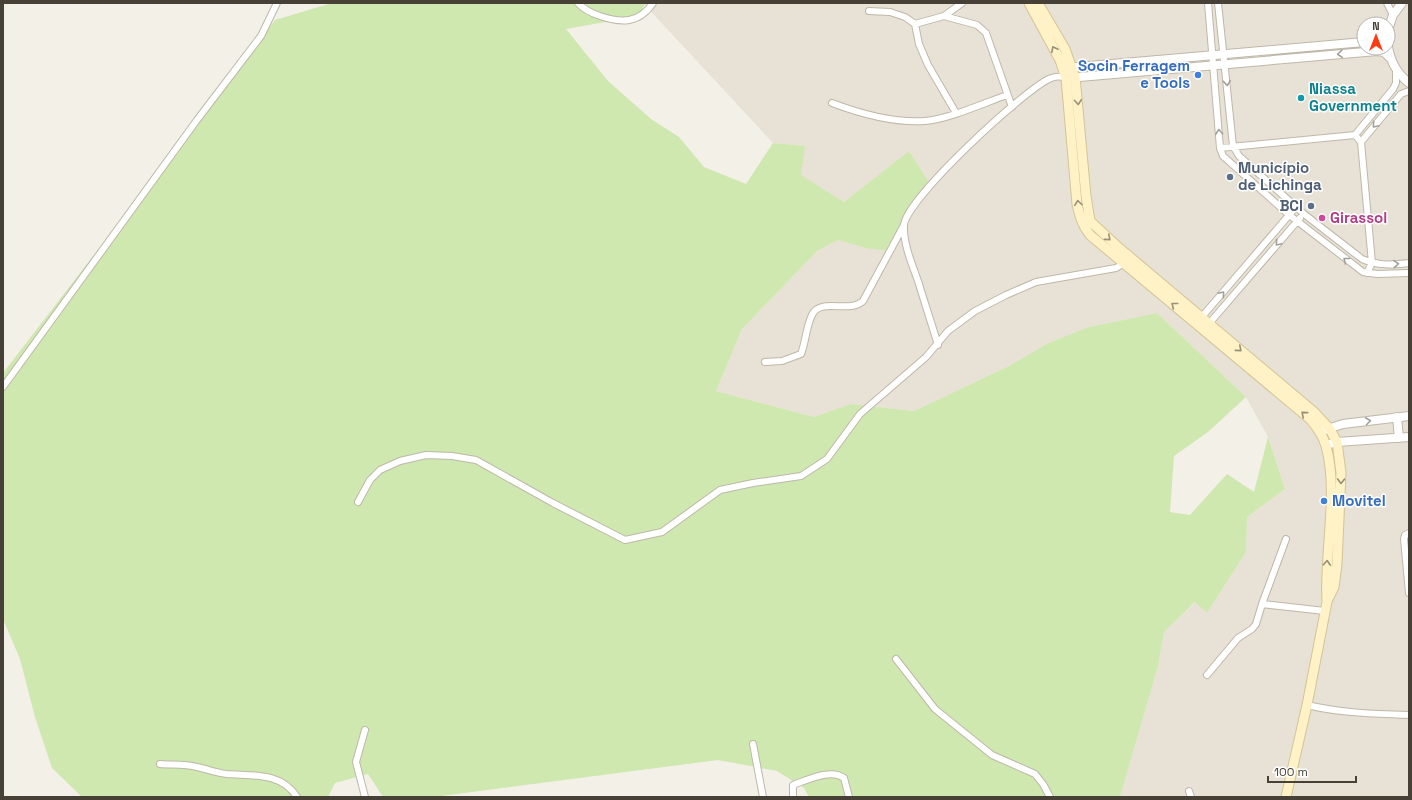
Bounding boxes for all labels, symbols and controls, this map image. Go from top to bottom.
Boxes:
north arrow [1356,16,1396,56]
text: N [1372,19,1380,33]
one-way arrow [1051,45,1059,53]
one-way arrow [1337,49,1343,58]
place label: Socin Ferragem e Tools [1078,56,1190,92]
marker: Socin Ferragem e Tools [1193,70,1203,80]
place label: Niassa Government [1309,79,1397,115]
one-way arrow [1222,80,1231,87]
marker: Niassa Government [1296,93,1306,103]
one-way arrow [1074,99,1083,105]
one-way arrow [1372,120,1379,128]
one-way arrow [1214,129,1223,135]
place label: Município de Lichinga [1238,158,1322,194]
marker: Município de Lichinga [1225,172,1235,182]
place label: BCI [1279,196,1303,215]
one-way arrow [1074,200,1083,207]
marker: BCI [1306,201,1316,211]
place label: Girassol [1330,208,1387,227]
marker: Girassol [1317,213,1327,223]
one-way arrow [1103,234,1110,241]
one-way arrow [1275,238,1282,245]
one-way arrow [1344,257,1351,264]
one-way arrow [1393,260,1399,269]
one-way arrow [1218,291,1225,298]
one-way arrow [1171,302,1179,309]
one-way arrow [1234,344,1241,351]
one-way arrow [1301,411,1308,418]
one-way arrow [1365,416,1371,425]
one-way arrow [1337,478,1345,484]
place label: Movitel [1332,491,1386,510]
marker: Movitel [1319,496,1329,506]
one-way arrow [1323,560,1331,566]
scale bar [1268,758,1356,784]
text: 100 m [1274,764,1308,780]

